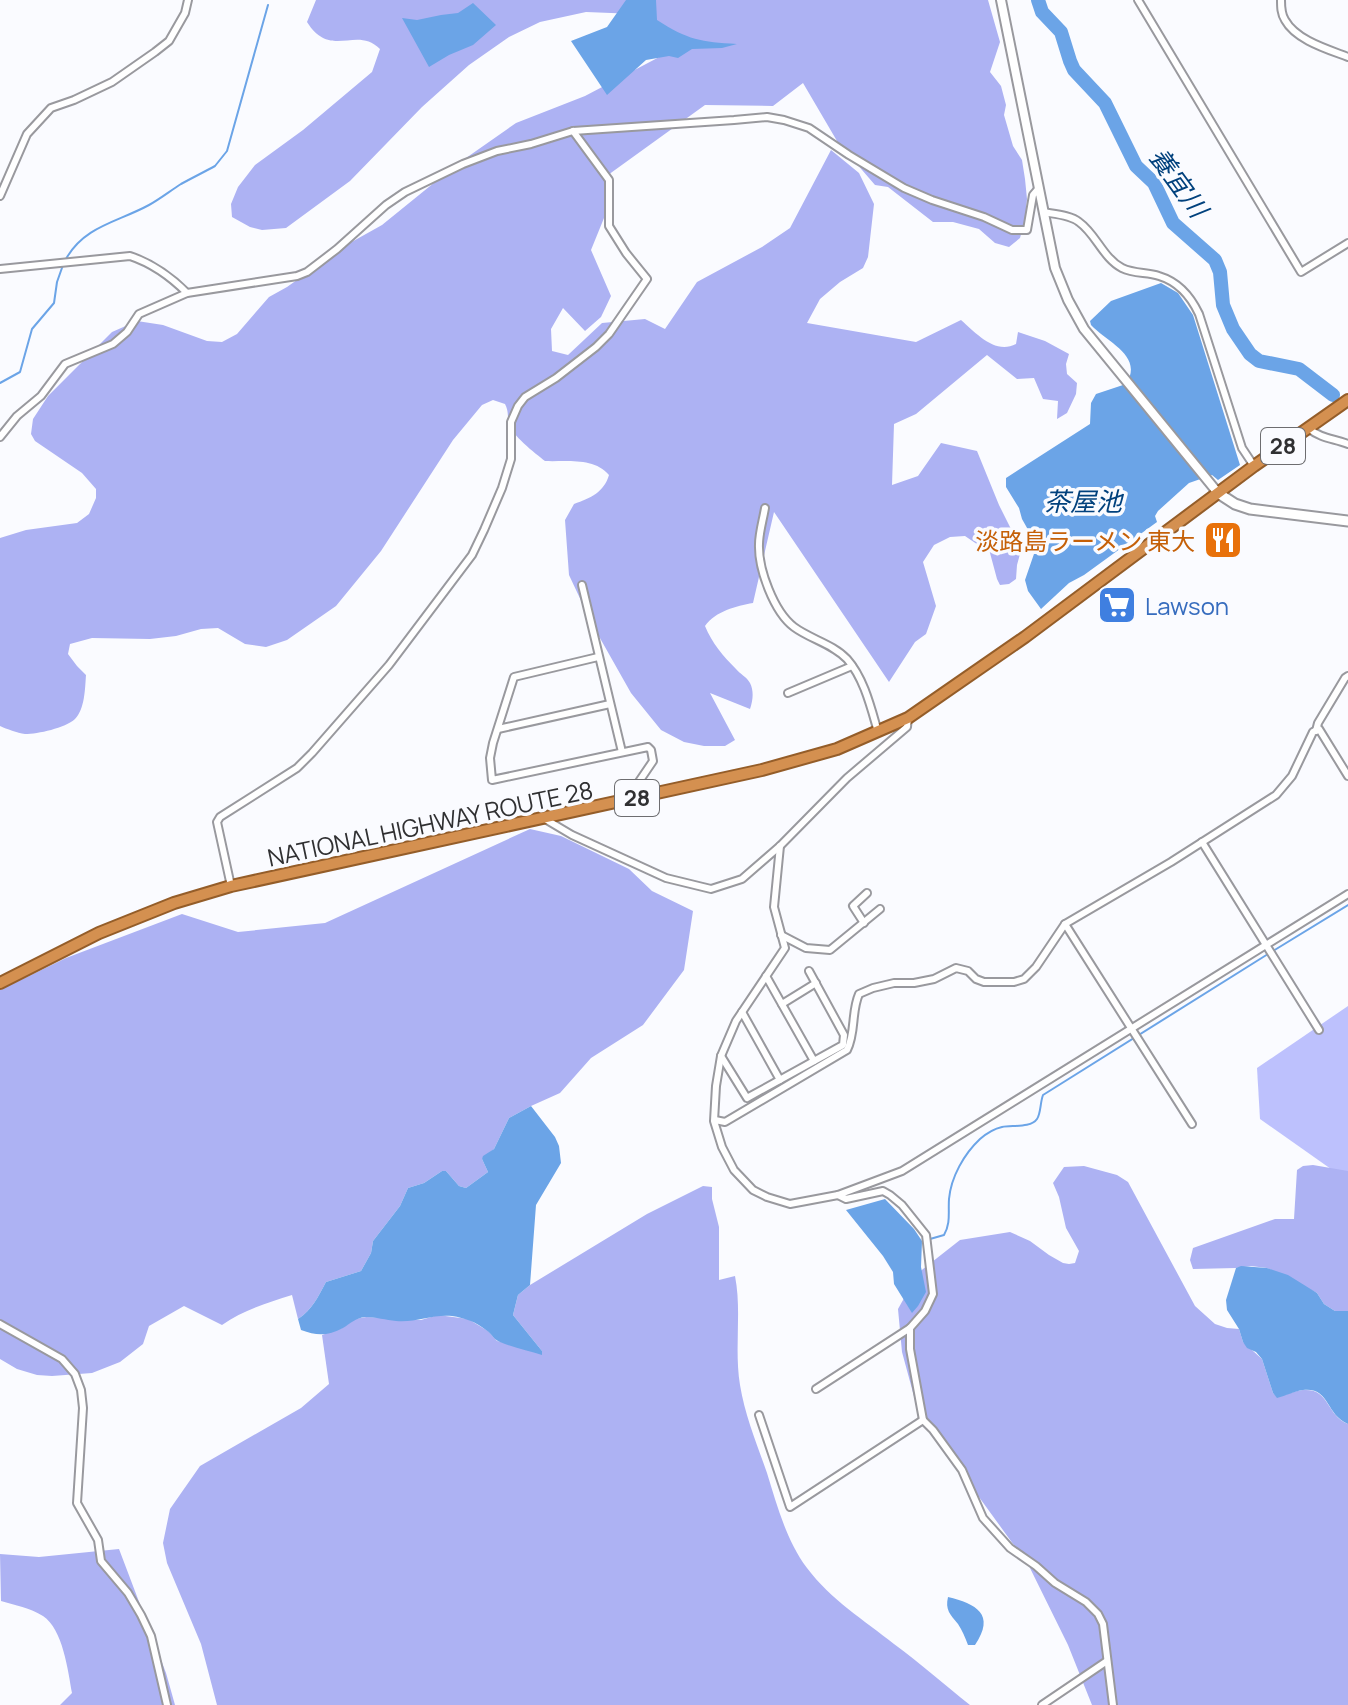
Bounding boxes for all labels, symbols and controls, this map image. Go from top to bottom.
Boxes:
water label: 養宜川 [1142,140,1218,227]
road number: 28 [1261,428,1305,464]
water label: 茶屋池 [1044,483,1125,519]
restaurant icon: 淡路島ラーメン 東大 [1202,519,1244,561]
place label: 淡路島ラーメン 東大 [975,524,1195,557]
supermarket icon: Lawson [1096,584,1138,626]
place label: Lawson [1145,589,1229,622]
street label: NATIONAL HIGHWAY ROUTE 28 [264,772,596,874]
road number: 28 [615,780,659,816]

